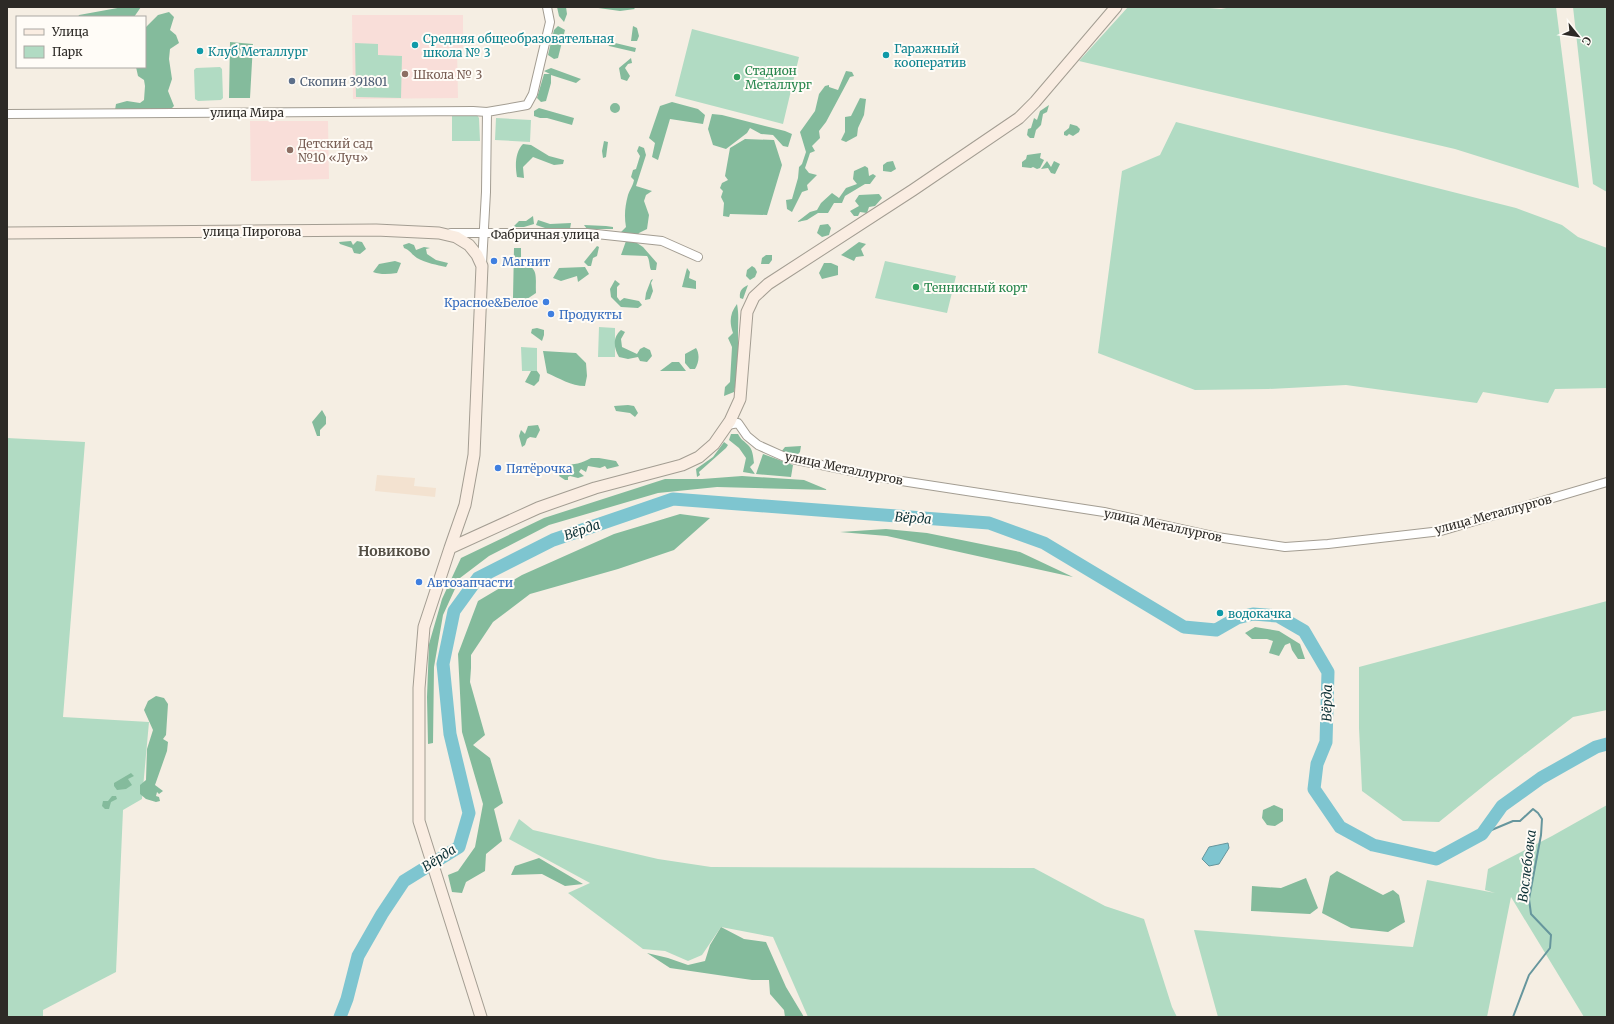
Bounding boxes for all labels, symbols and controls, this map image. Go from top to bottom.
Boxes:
legend [16,16,146,68]
north arrow [1558,16,1598,56]
text: Улица [51,24,89,39]
place label: Средняя общеобразовательная школа № 3 [423,31,614,60]
text: С [1579,34,1595,48]
marker: Средняя общеобразовательная школа № 3 [410,40,420,50]
place label: Гаражный кооператив [894,41,966,70]
text: Парк [52,44,83,59]
place label: Клуб Металлург [208,44,308,59]
marker: Клуб Металлург [195,46,205,56]
marker: Гаражный кооператив [881,50,891,60]
place label: Стадион Металлург [745,63,812,92]
place label: Школа № 3 [413,67,482,82]
marker: Школа № 3 [400,69,410,79]
marker: Стадион Металлург [732,72,742,82]
place label: Скопин 391801 [300,74,388,89]
marker: Скопин 391801 [287,76,297,86]
street label: улица Мира [210,105,284,120]
place label: Детский сад №10 «Луч» [298,136,373,165]
marker: Детский сад №10 «Луч» [285,145,295,155]
street label: улица Пирогова [203,224,302,239]
street label: Фабричная улица [491,227,600,242]
place label: Магнит [502,254,550,269]
marker: Магнит [489,256,499,266]
place label: Теннисный корт [924,280,1028,295]
marker: Теннисный корт [911,282,921,292]
place label: Красное&Белое [444,295,538,310]
marker: Красное&Белое [541,297,551,307]
place label: Продукты [559,307,622,322]
marker: Продукты [546,309,556,319]
street label: улица Металлургов [784,448,904,488]
place label: Пятёрочка [506,461,573,476]
marker: Пятёрочка [493,463,503,473]
street label: улица Металлургов [1433,491,1553,537]
street label: улица Металлургов [1103,505,1223,545]
water label: Вёрда [894,508,932,528]
water label: Вёрда [562,516,602,544]
district label: Новиково [358,542,430,560]
place label: Автозапчасти [426,575,513,590]
marker: Автозапчасти [414,577,424,587]
place label: водокачка [1228,606,1292,621]
marker: водокачка [1215,608,1225,618]
water label: Вёрда [1318,684,1336,722]
water label: Вослебовка [1514,829,1540,903]
water label: Вёрда [419,841,459,875]

